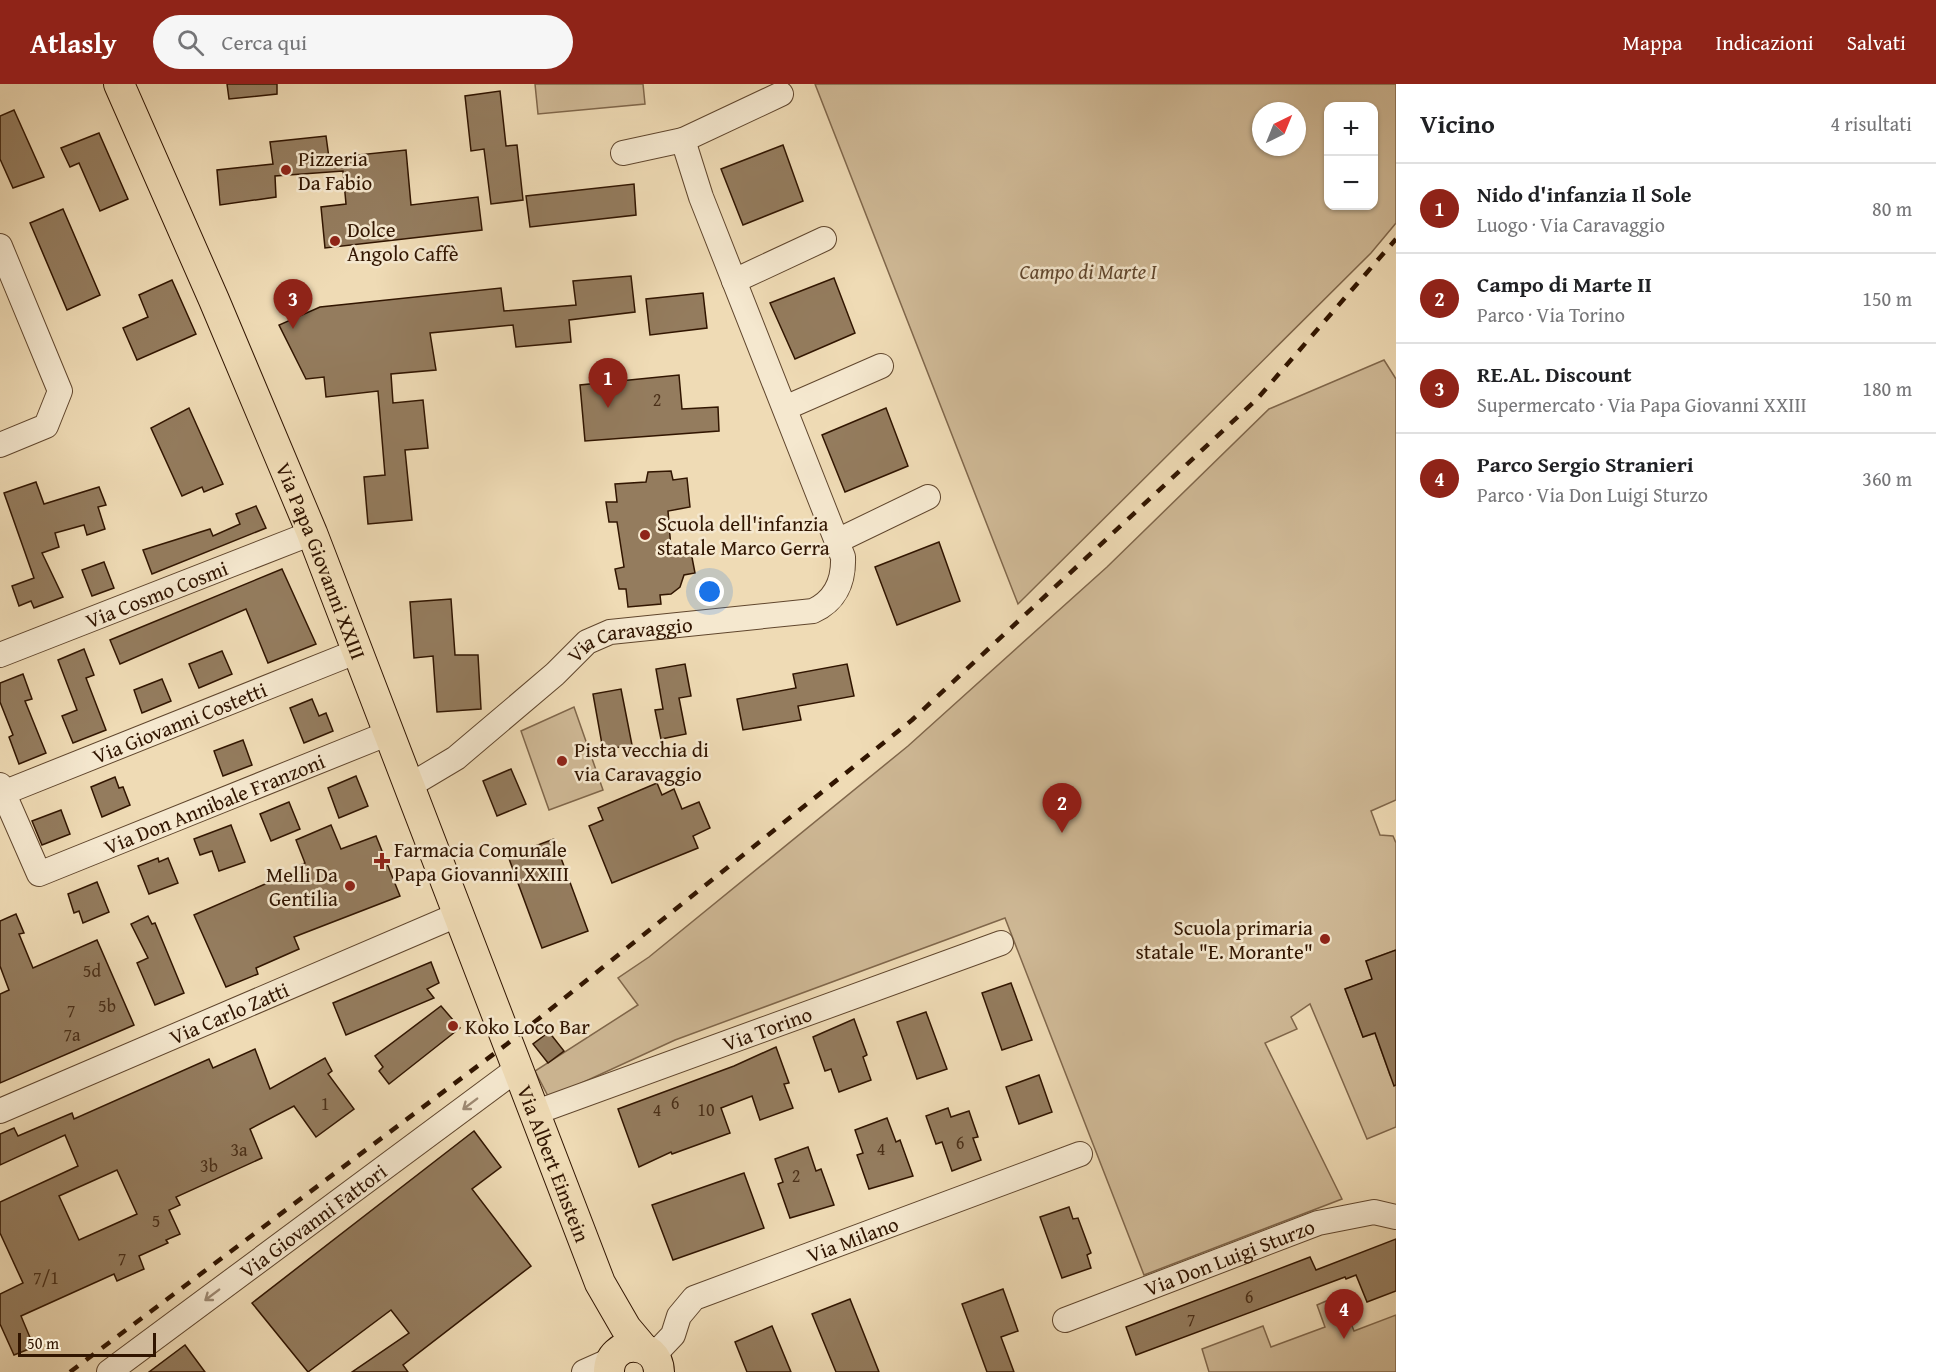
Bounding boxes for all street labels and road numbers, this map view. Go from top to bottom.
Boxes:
street label: Via Papa Giovanni XXIII [268,457,375,664]
street label: Via Cosmo Cosmi [81,552,232,636]
street label: Via Caravaggio [560,608,694,669]
street label: Via Giovanni Costetti [88,674,271,771]
street label: Via Don Annibale Franzoni [99,745,329,862]
street label: Via Carlo Zatti [164,973,294,1052]
street label: Via Torino [718,998,816,1059]
street label: Via Albert Einstein [510,1080,598,1247]
street label: Via Giovanni Fattori [233,1155,393,1286]
street label: Via Milano [802,1208,903,1270]
street label: Via Don Luigi Sturzo [1140,1210,1319,1304]

